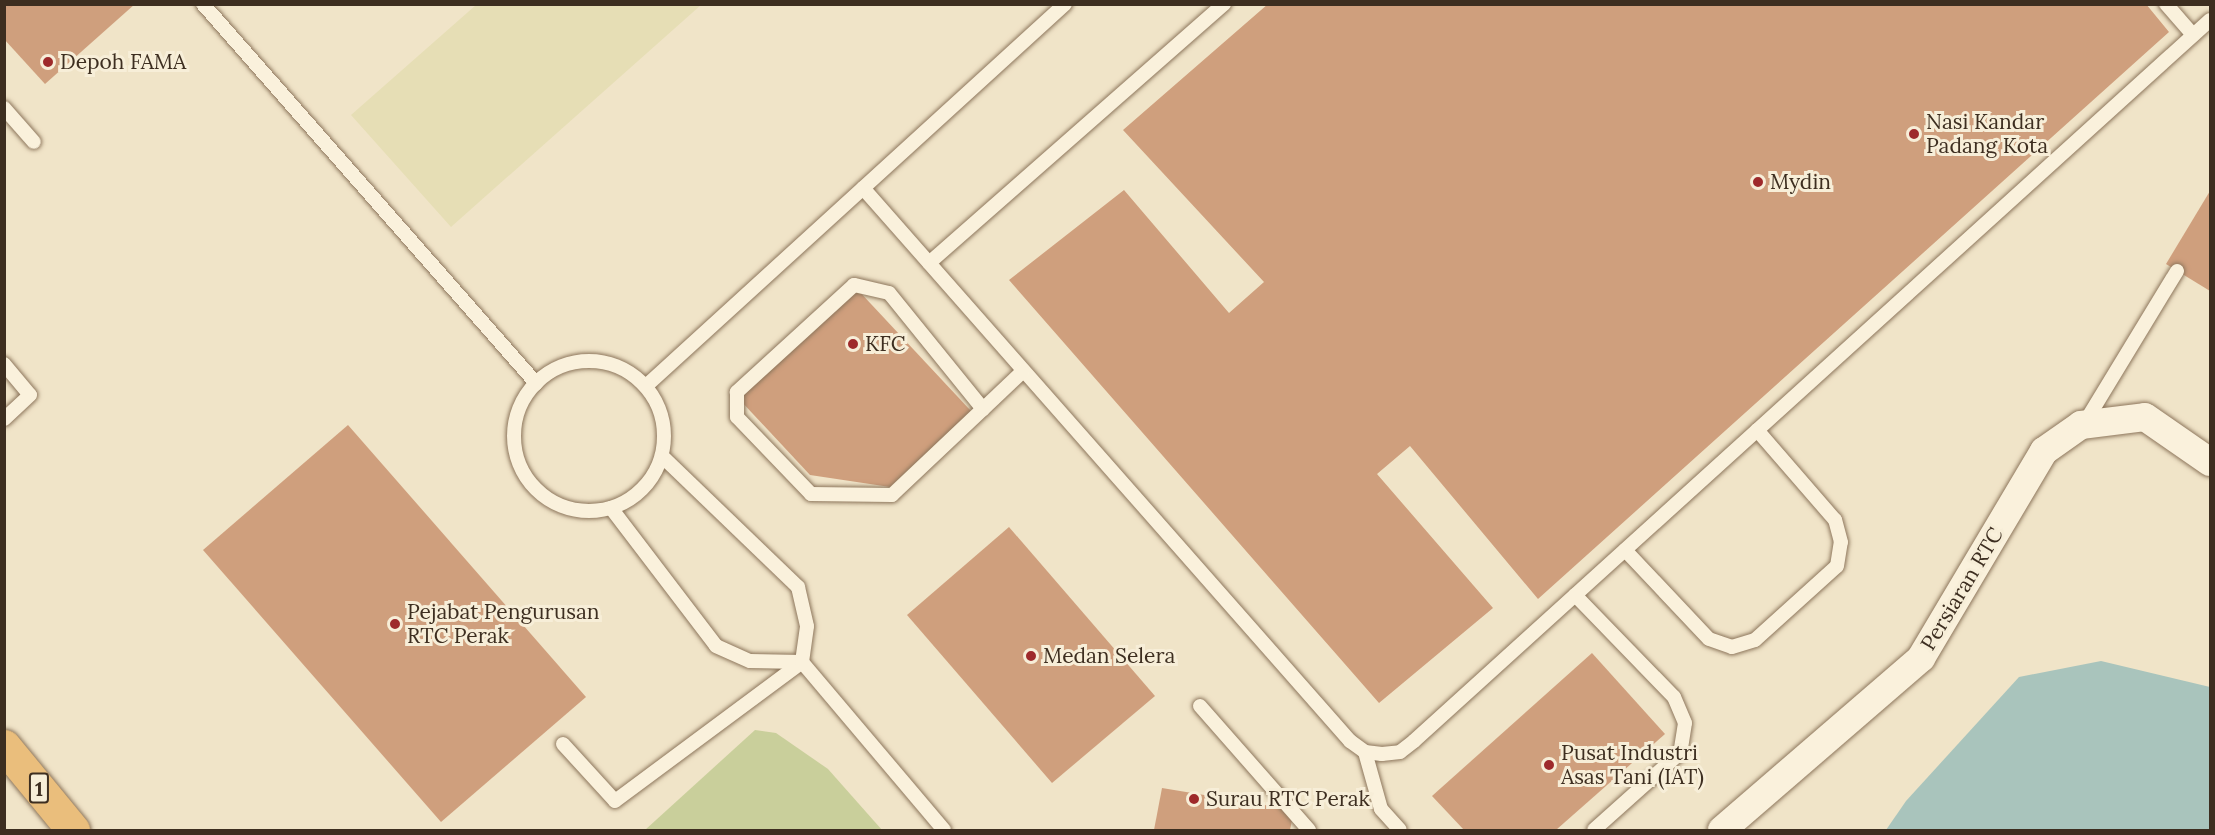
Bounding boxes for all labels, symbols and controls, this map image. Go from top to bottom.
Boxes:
place label: Depoh FAMA [60,49,186,75]
marker: Depoh FAMA [41,55,55,69]
place label: Nasi Kandar Padang Kota [1926,109,2048,159]
marker: Nasi Kandar Padang Kota [1907,127,1921,141]
place label: Mydin [1770,169,1831,195]
marker: Mydin [1751,175,1765,189]
place label: KFC [865,331,905,357]
marker: KFC [846,337,860,351]
street label: Persiaran RTC [1915,523,2009,655]
place label: Pejabat Pengurusan RTC Perak [407,599,600,649]
marker: Pejabat Pengurusan RTC Perak [388,617,402,631]
place label: Medan Selera [1043,643,1175,669]
marker: Medan Selera [1024,649,1038,663]
place label: Pusat Industri Asas Tani (IAT) [1561,740,1704,790]
marker: Pusat Industri Asas Tani (IAT) [1542,758,1556,772]
road number: 1 [28,771,50,805]
place label: Surau RTC Perak [1206,786,1370,812]
marker: Surau RTC Perak [1187,792,1201,806]

